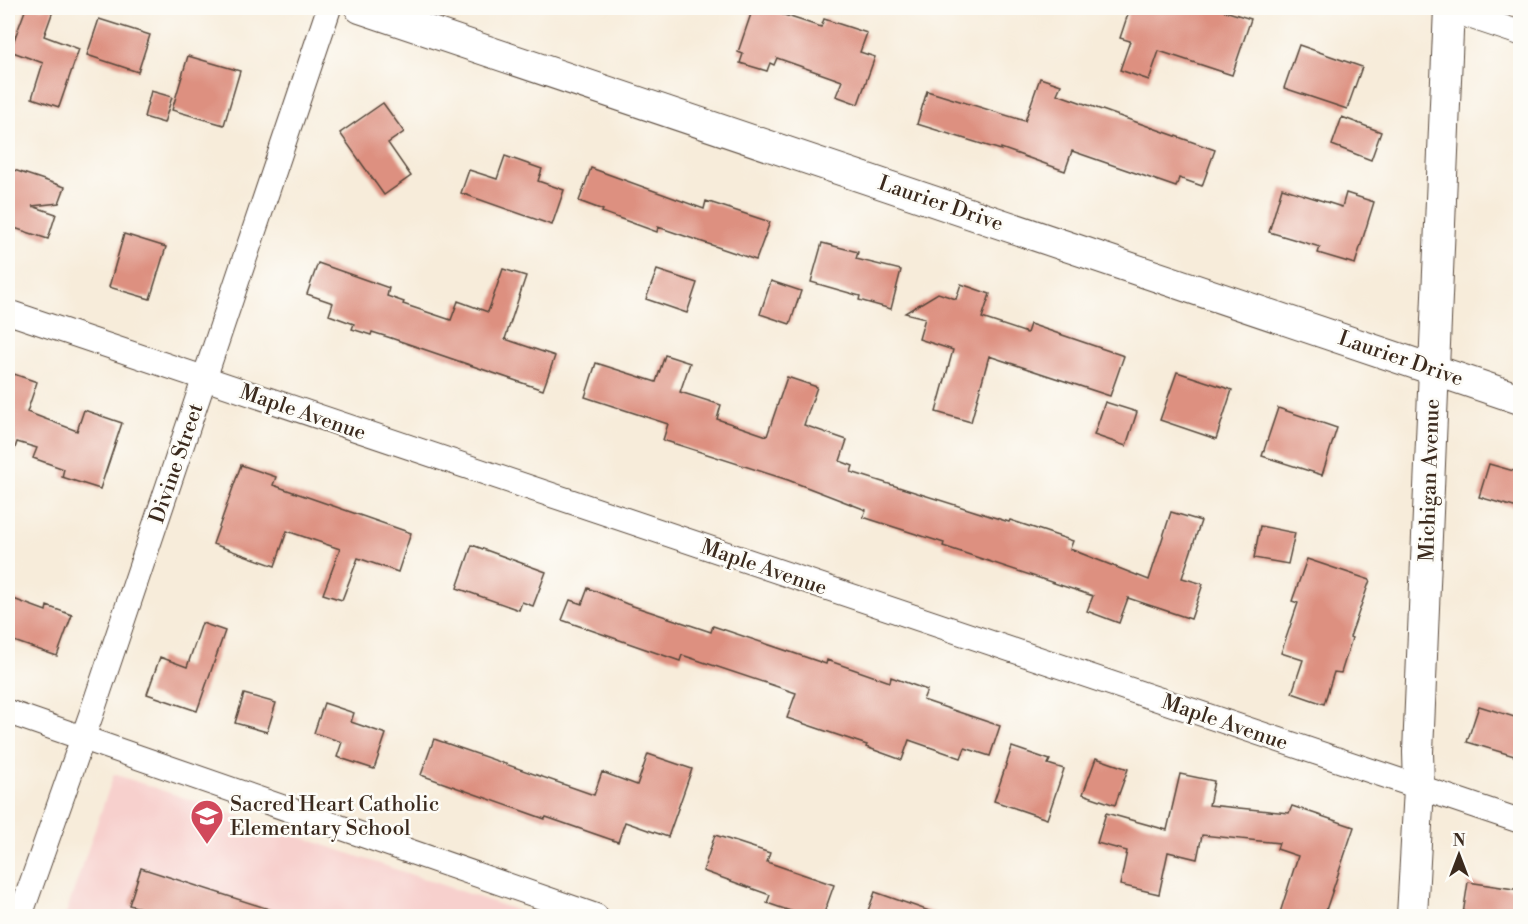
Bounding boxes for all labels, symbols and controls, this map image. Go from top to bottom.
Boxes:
street label: Laurier Drive [875,170,1007,237]
street label: Laurier Drive [1335,325,1467,392]
street label: Maple Avenue [236,379,369,447]
street label: Michigan Avenue [1414,398,1446,562]
street label: Divine Street [144,399,210,527]
street label: Maple Avenue [697,534,830,602]
street label: Maple Avenue [1158,689,1291,757]
place label: Sacred Heart Catholic Elementary School [230,792,439,842]
school or university icon: Sacred Heart Catholic Elementary School [189,798,225,845]
north arrow [1429,825,1489,885]
text: N [1453,831,1466,851]

